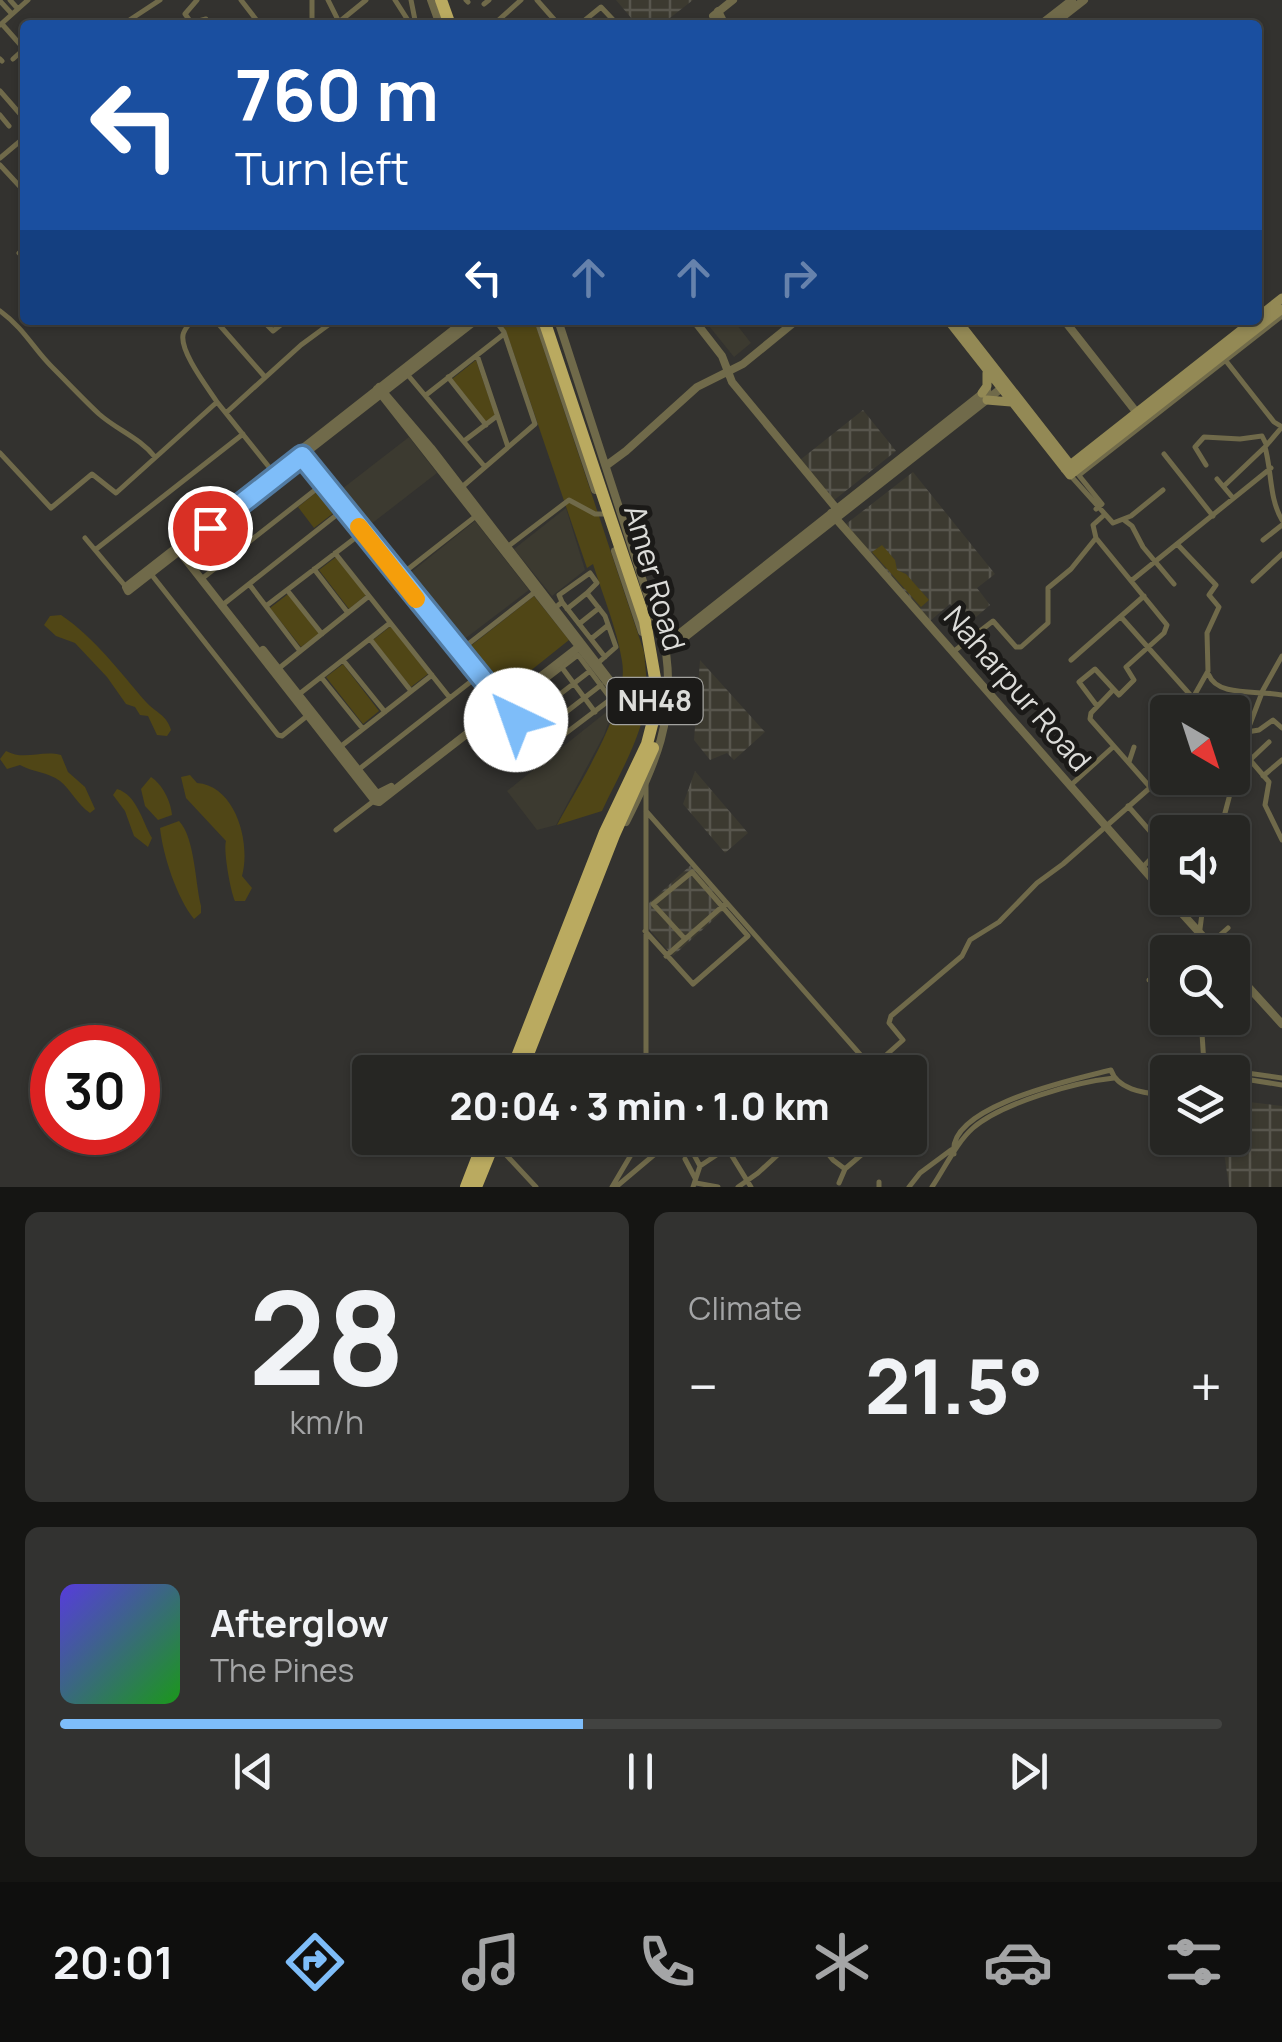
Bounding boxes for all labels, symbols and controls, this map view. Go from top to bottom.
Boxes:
text: 760 m [235,46,439,142]
icon: left [70,60,200,190]
text: Turn left [235,137,409,199]
icon: left [456,250,511,305]
icon: ahead [561,250,616,305]
icon: ahead [666,250,721,305]
icon: right [771,250,826,305]
pin [168,486,253,571]
street label: Amer Road [615,500,696,655]
icon: arrive [183,501,238,556]
street label: Naharpur Road [935,597,1101,779]
position arrow [464,668,568,772]
road number: NH48 [608,678,702,724]
north arrow [1150,695,1250,795]
map controls [1150,695,1250,1155]
button: sound [1150,815,1250,915]
button: search [1150,935,1250,1035]
speed limit sign: 30 [30,1025,160,1155]
button: layers [1150,1055,1250,1155]
text: 20:04 · 3 min · 1.0 km [450,1079,829,1131]
text: 28 [248,1246,405,1424]
text: Climate [689,1286,802,1330]
text: 21.5° [865,1334,1043,1437]
text: − [689,1348,718,1424]
text: + [1190,1348,1222,1424]
text: km/h [290,1400,364,1444]
text: Afterglow [210,1596,389,1648]
text: The Pines [210,1648,354,1692]
icon: previous [226,1744,281,1799]
icon: pause [613,1744,668,1799]
icon: next [1001,1744,1056,1799]
icon: directions [280,1927,350,1997]
icon: music [456,1927,526,1997]
icon: phone [632,1927,702,1997]
icon: climate [807,1927,877,1997]
icon: car [983,1927,1053,1997]
icon: filters [1159,1927,1229,1997]
text: 20:01 [53,1931,174,1993]

